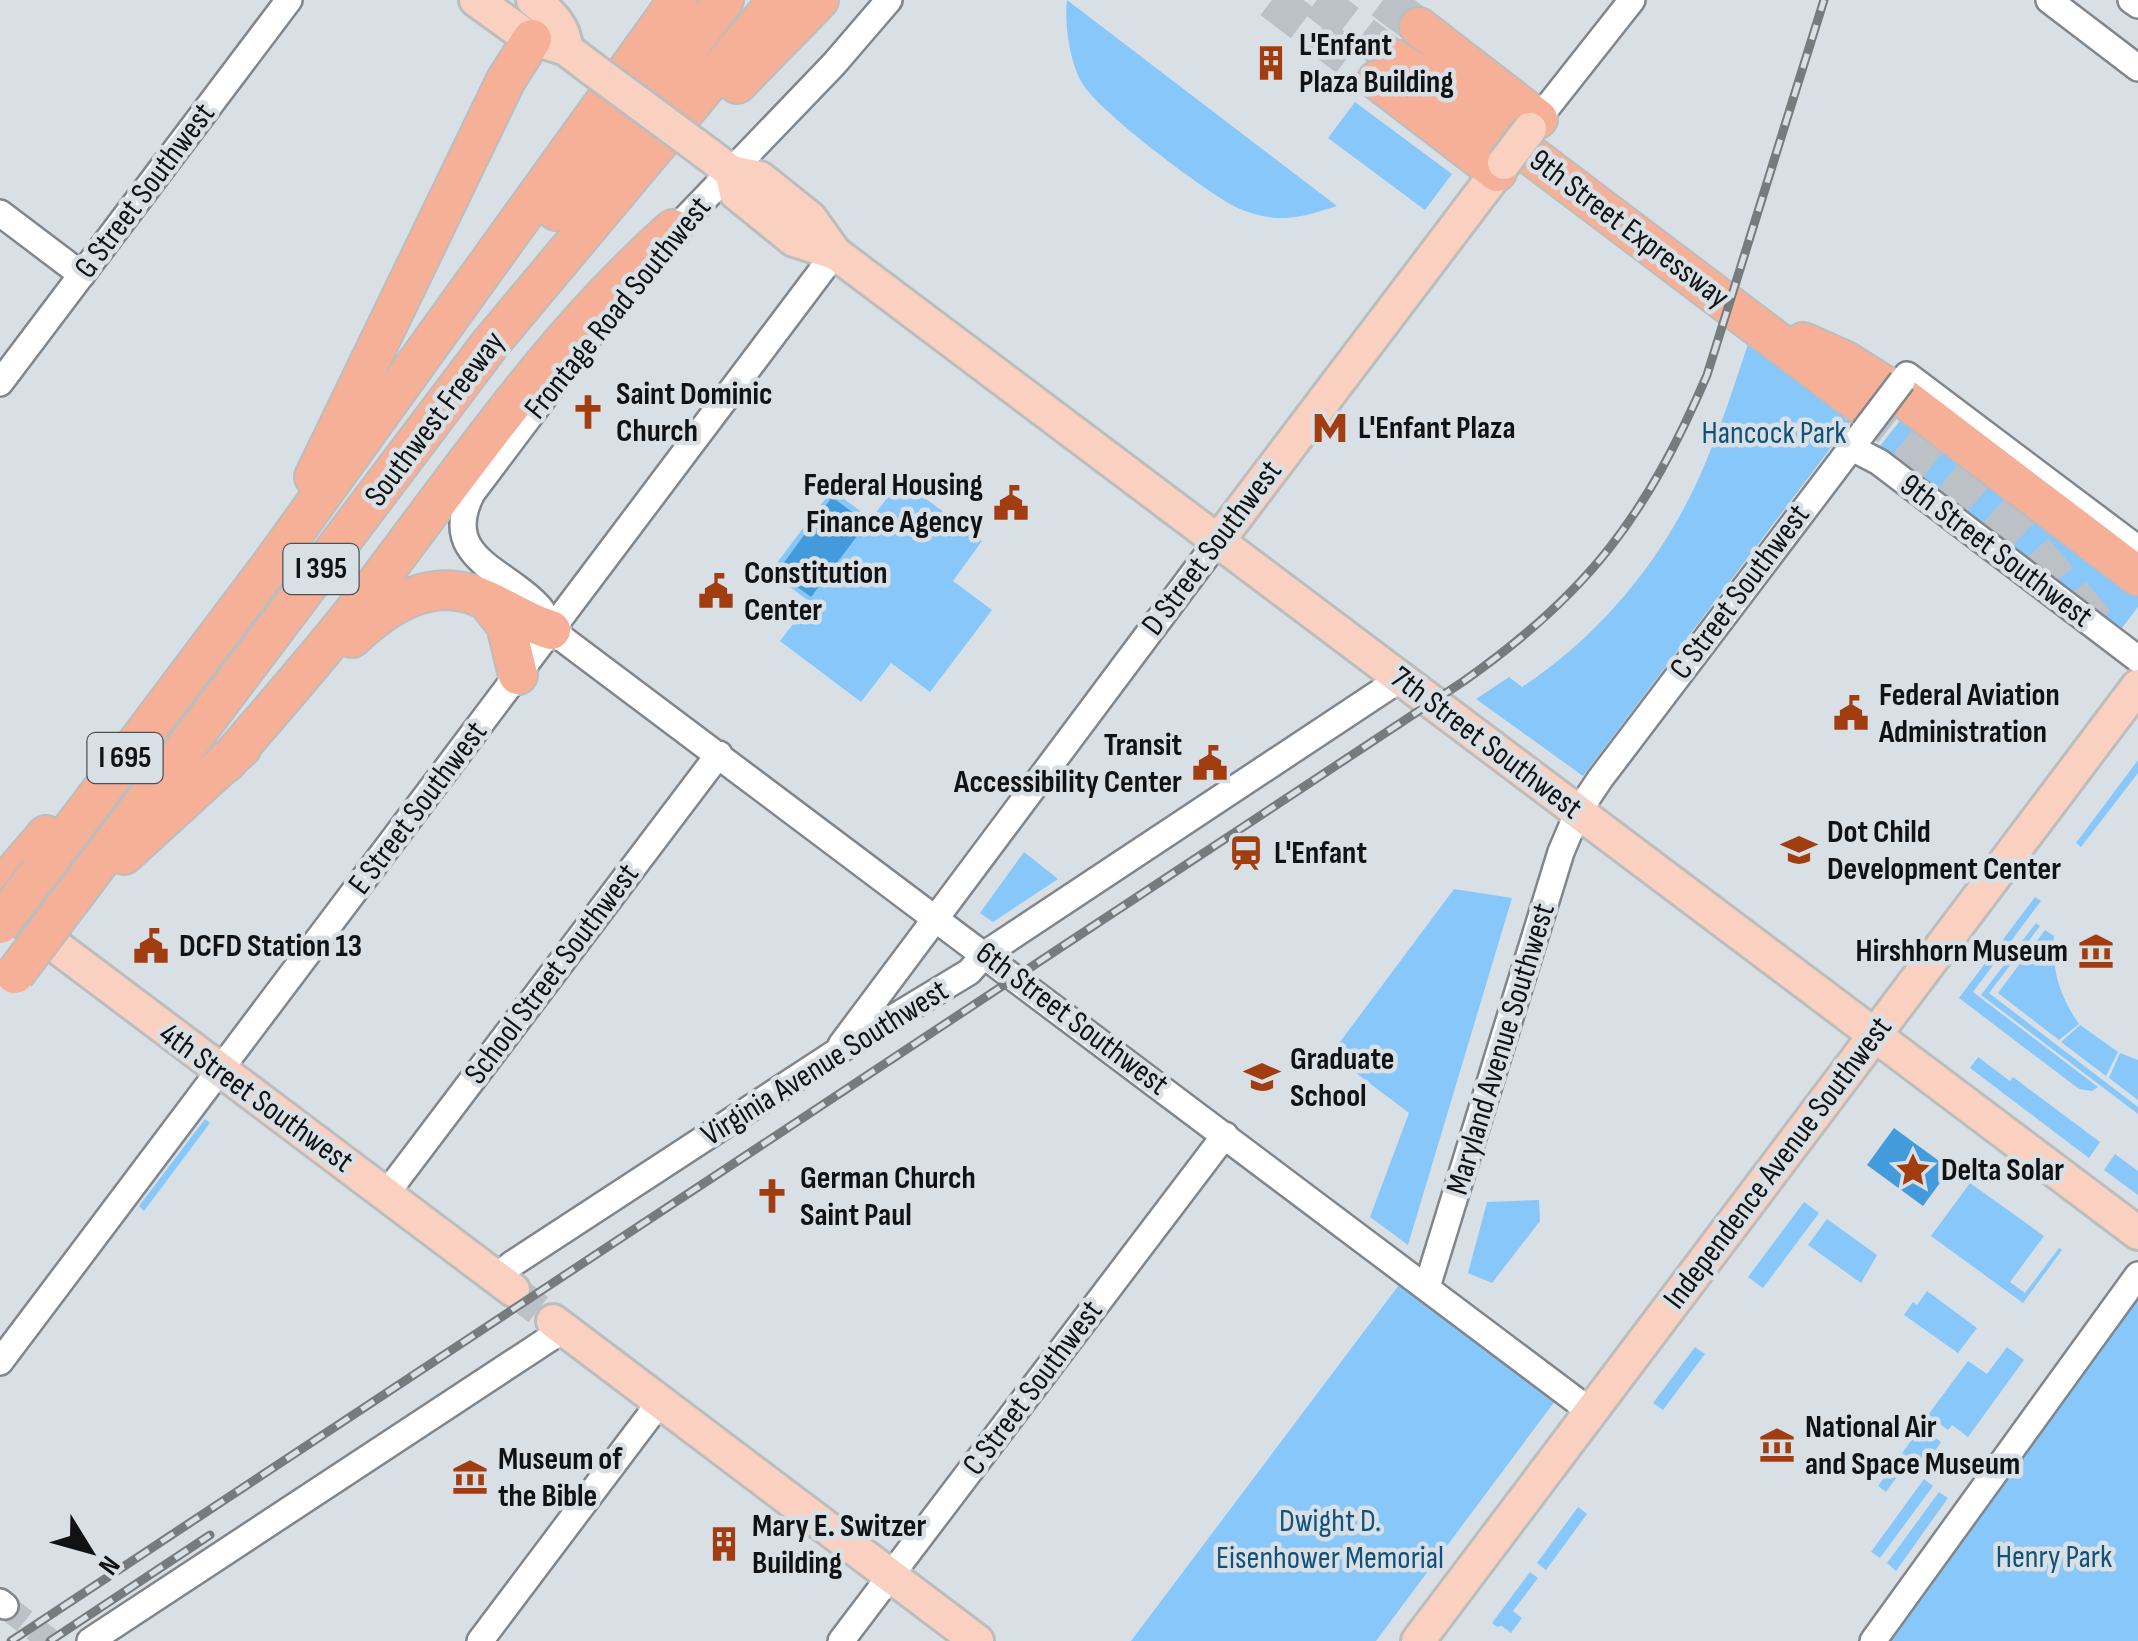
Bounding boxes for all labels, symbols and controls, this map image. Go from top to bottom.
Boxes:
place label: L'Enfant Plaza Building [1299,26,1454,102]
building icon: L'Enfant Plaza Building [1252,44,1290,82]
street label: G Street Southwest [66,96,224,286]
street label: 9th Street Expressway [1521,141,1737,317]
street label: Frontage Road Southwest [516,189,720,427]
street label: Southwest Freeway [356,324,514,514]
place label: Saint Dominic Church [616,375,772,451]
church icon: Saint Dominic Church [569,393,607,431]
metro station icon: L'Enfant Plaza [1311,409,1349,447]
place label: L'Enfant Plaza [1358,409,1515,448]
park label: Hancock Park [1701,414,1847,453]
street label: D Street Southwest [1133,453,1291,643]
place label: Federal Housing Finance Agency [803,466,983,542]
street label: 9th Street Southwest [1892,466,2100,636]
public building icon: Federal Housing Finance Agency [992,484,1030,522]
street label: C Street Southwest [1662,497,1818,687]
road number: I 395 [284,544,358,594]
place label: Constitution Center [744,554,887,630]
public building icon: Constitution Center [697,572,735,610]
street label: 7th Street Southwest [1382,658,1590,828]
place label: Federal Aviation Administration [1878,676,2060,752]
public building icon: Federal Aviation Administration [1832,694,1870,732]
street label: E Street Southwest [340,714,496,902]
place label: Transit Accessibility Center [953,726,1182,802]
road number: I 695 [88,733,162,783]
public building icon: Transit Accessibility Center [1191,744,1229,782]
place label: Dot Child Development Center [1827,813,2061,889]
school or university icon: Dot Child Development Center [1780,831,1818,869]
station icon: L'Enfant [1227,834,1265,872]
place label: L'Enfant [1274,834,1367,873]
street label: School Street Southwest [456,856,648,1092]
street label: Maryland Avenue Southwest [1438,899,1564,1199]
public building icon: DCFD Station 13 [132,927,170,965]
place label: DCFD Station 13 [179,927,362,966]
place label: Hirshhorn Museum [1856,932,2068,971]
museum icon: Hirshhorn Museum [2077,932,2115,970]
street label: 6th Street Southwest [968,934,1176,1104]
street label: Virginia Avenue Southwest [694,971,956,1155]
street label: Independence Avenue Southwest [1655,1009,1901,1317]
street label: 4th Street Southwest [151,1015,361,1181]
place label: Graduate School [1290,1040,1394,1116]
school or university icon: Graduate School [1243,1058,1281,1096]
place icon: Delta Solar [1894,1151,1932,1189]
place label: Delta Solar [1941,1151,2064,1190]
place label: German Church Saint Paul [800,1159,976,1235]
church icon: German Church Saint Paul [753,1177,791,1215]
street label: C Street Southwest [955,1293,1111,1483]
place label: National Air and Space Museum [1805,1408,2020,1484]
museum icon: National Air and Space Museum [1758,1426,1796,1464]
place label: Museum of the Bible [498,1440,623,1516]
museum icon: Museum of the Bible [451,1458,489,1496]
north arrow [40,1501,140,1601]
park label: Dwight D. Eisenhower Memorial [1216,1502,1444,1578]
place label: Mary E. Switzer Building [752,1507,926,1583]
building icon: Mary E. Switzer Building [705,1525,743,1563]
park label: Henry Park [1996,1538,2112,1577]
text: N [91,1549,126,1581]

